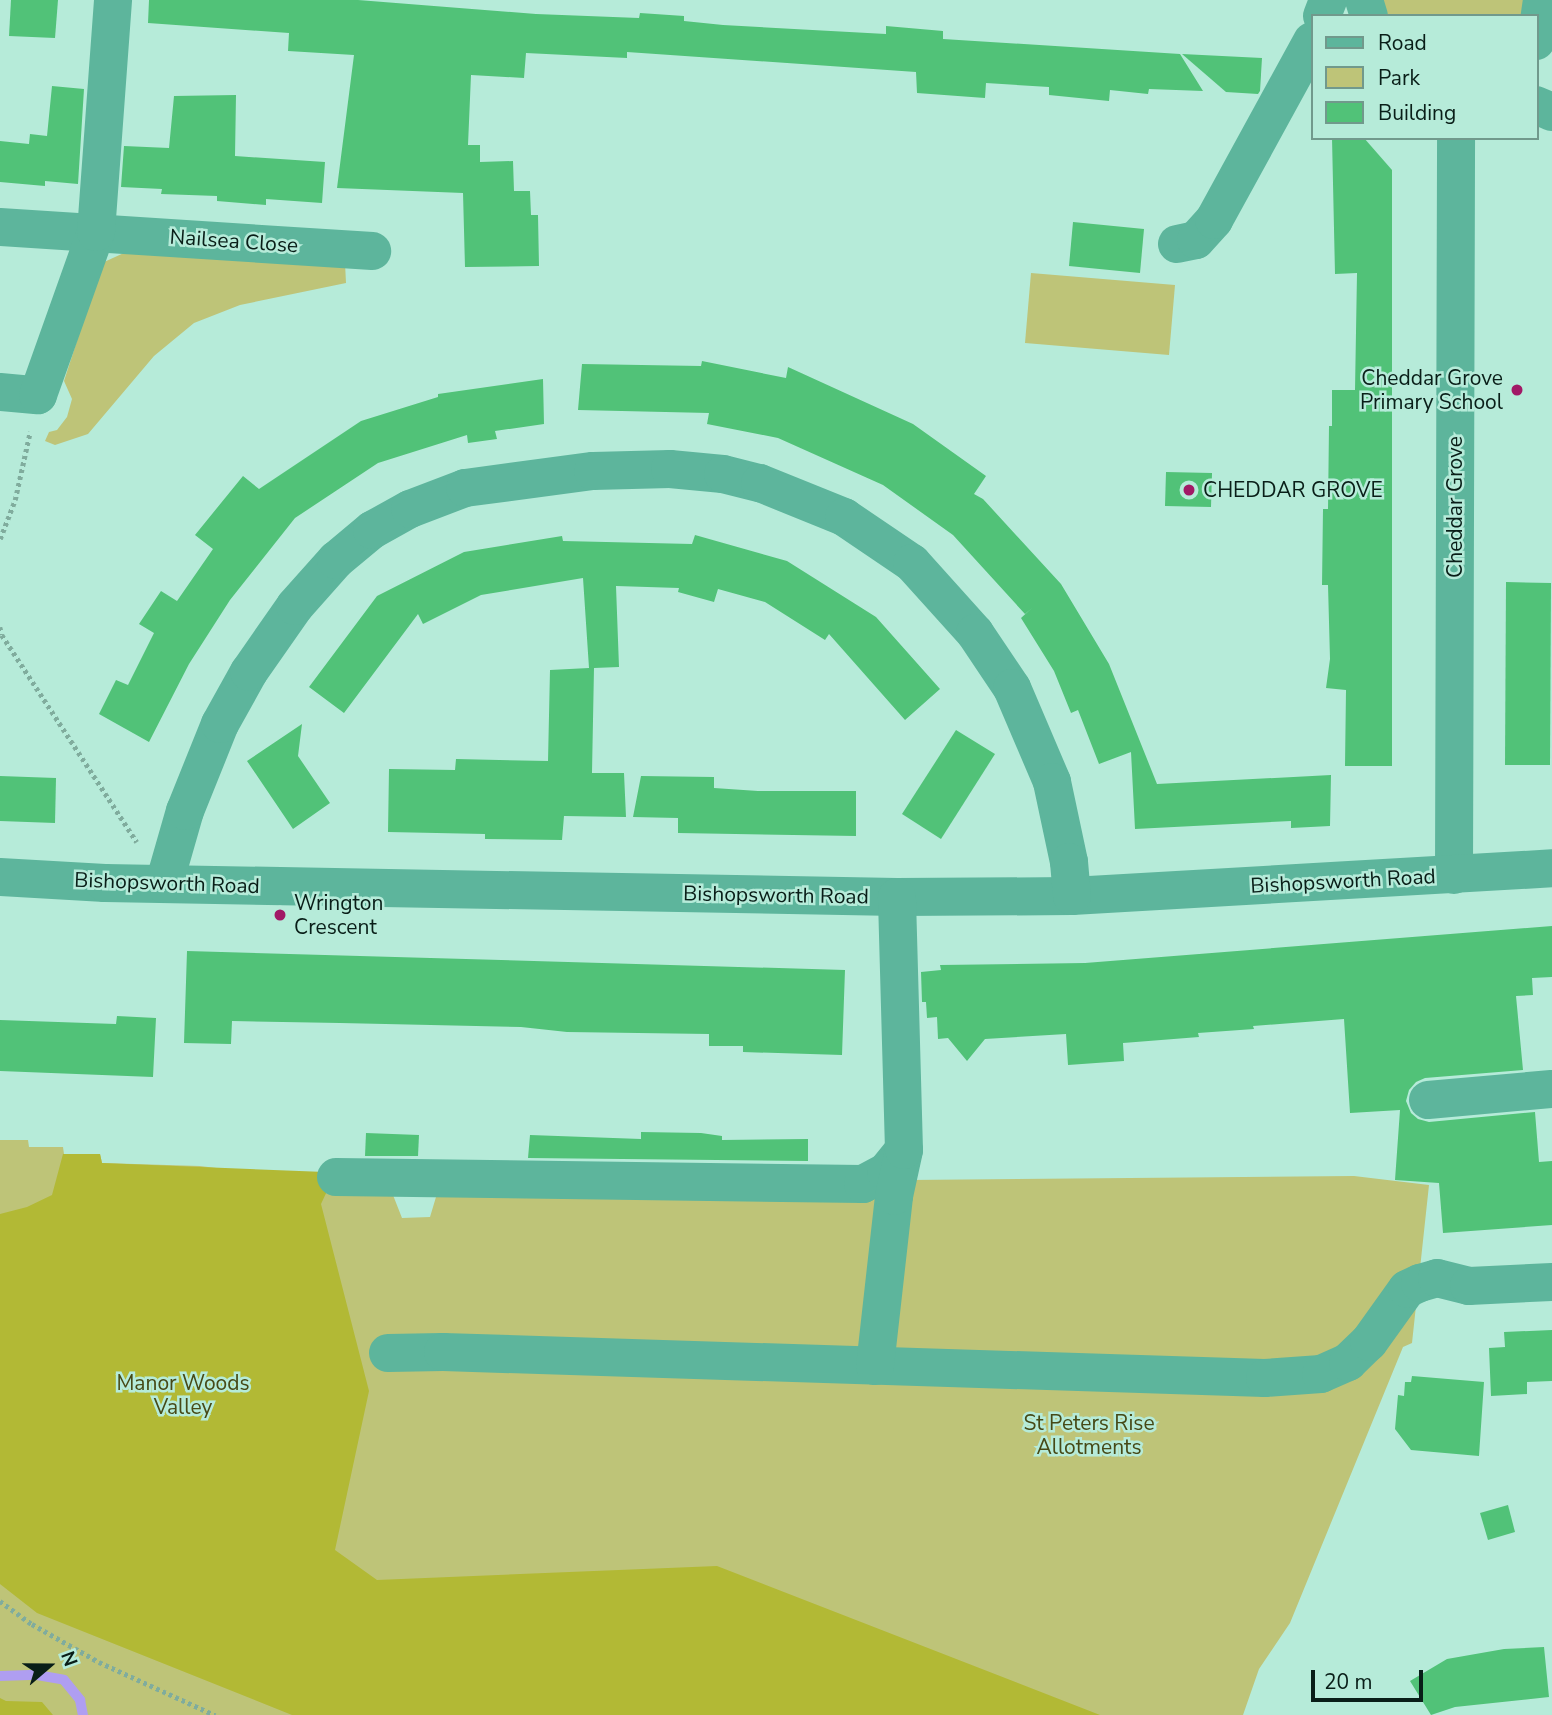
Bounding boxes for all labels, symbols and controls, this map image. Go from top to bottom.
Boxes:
legend [1310,14,1538,140]
text: Road [1378,29,1427,57]
text: Park [1378,64,1420,92]
text: Building [1378,99,1456,127]
street label: Nailsea Close [169,224,299,258]
place label: Cheddar Grove Primary School [1360,365,1503,415]
marker: Cheddar Grove Primary School [1509,382,1525,398]
street label: Cheddar Grove [1442,436,1468,578]
place label: CHEDDAR GROVE [1203,477,1383,503]
marker: CHEDDAR GROVE [1181,482,1197,498]
street label: Bishopsworth Road [1250,864,1436,898]
street label: Bishopsworth Road [74,867,260,899]
street label: Bishopsworth Road [683,881,869,909]
place label: Wrington Crescent [294,890,383,940]
marker: Wrington Crescent [272,907,288,923]
park label: Manor Woods Valley [116,1370,250,1420]
park label: St Peters Rise Allotments [1023,1410,1155,1460]
north arrow [14,1631,84,1701]
text: N [54,1648,83,1670]
scale bar [1314,1656,1426,1700]
text: 20 m [1324,1668,1373,1696]

